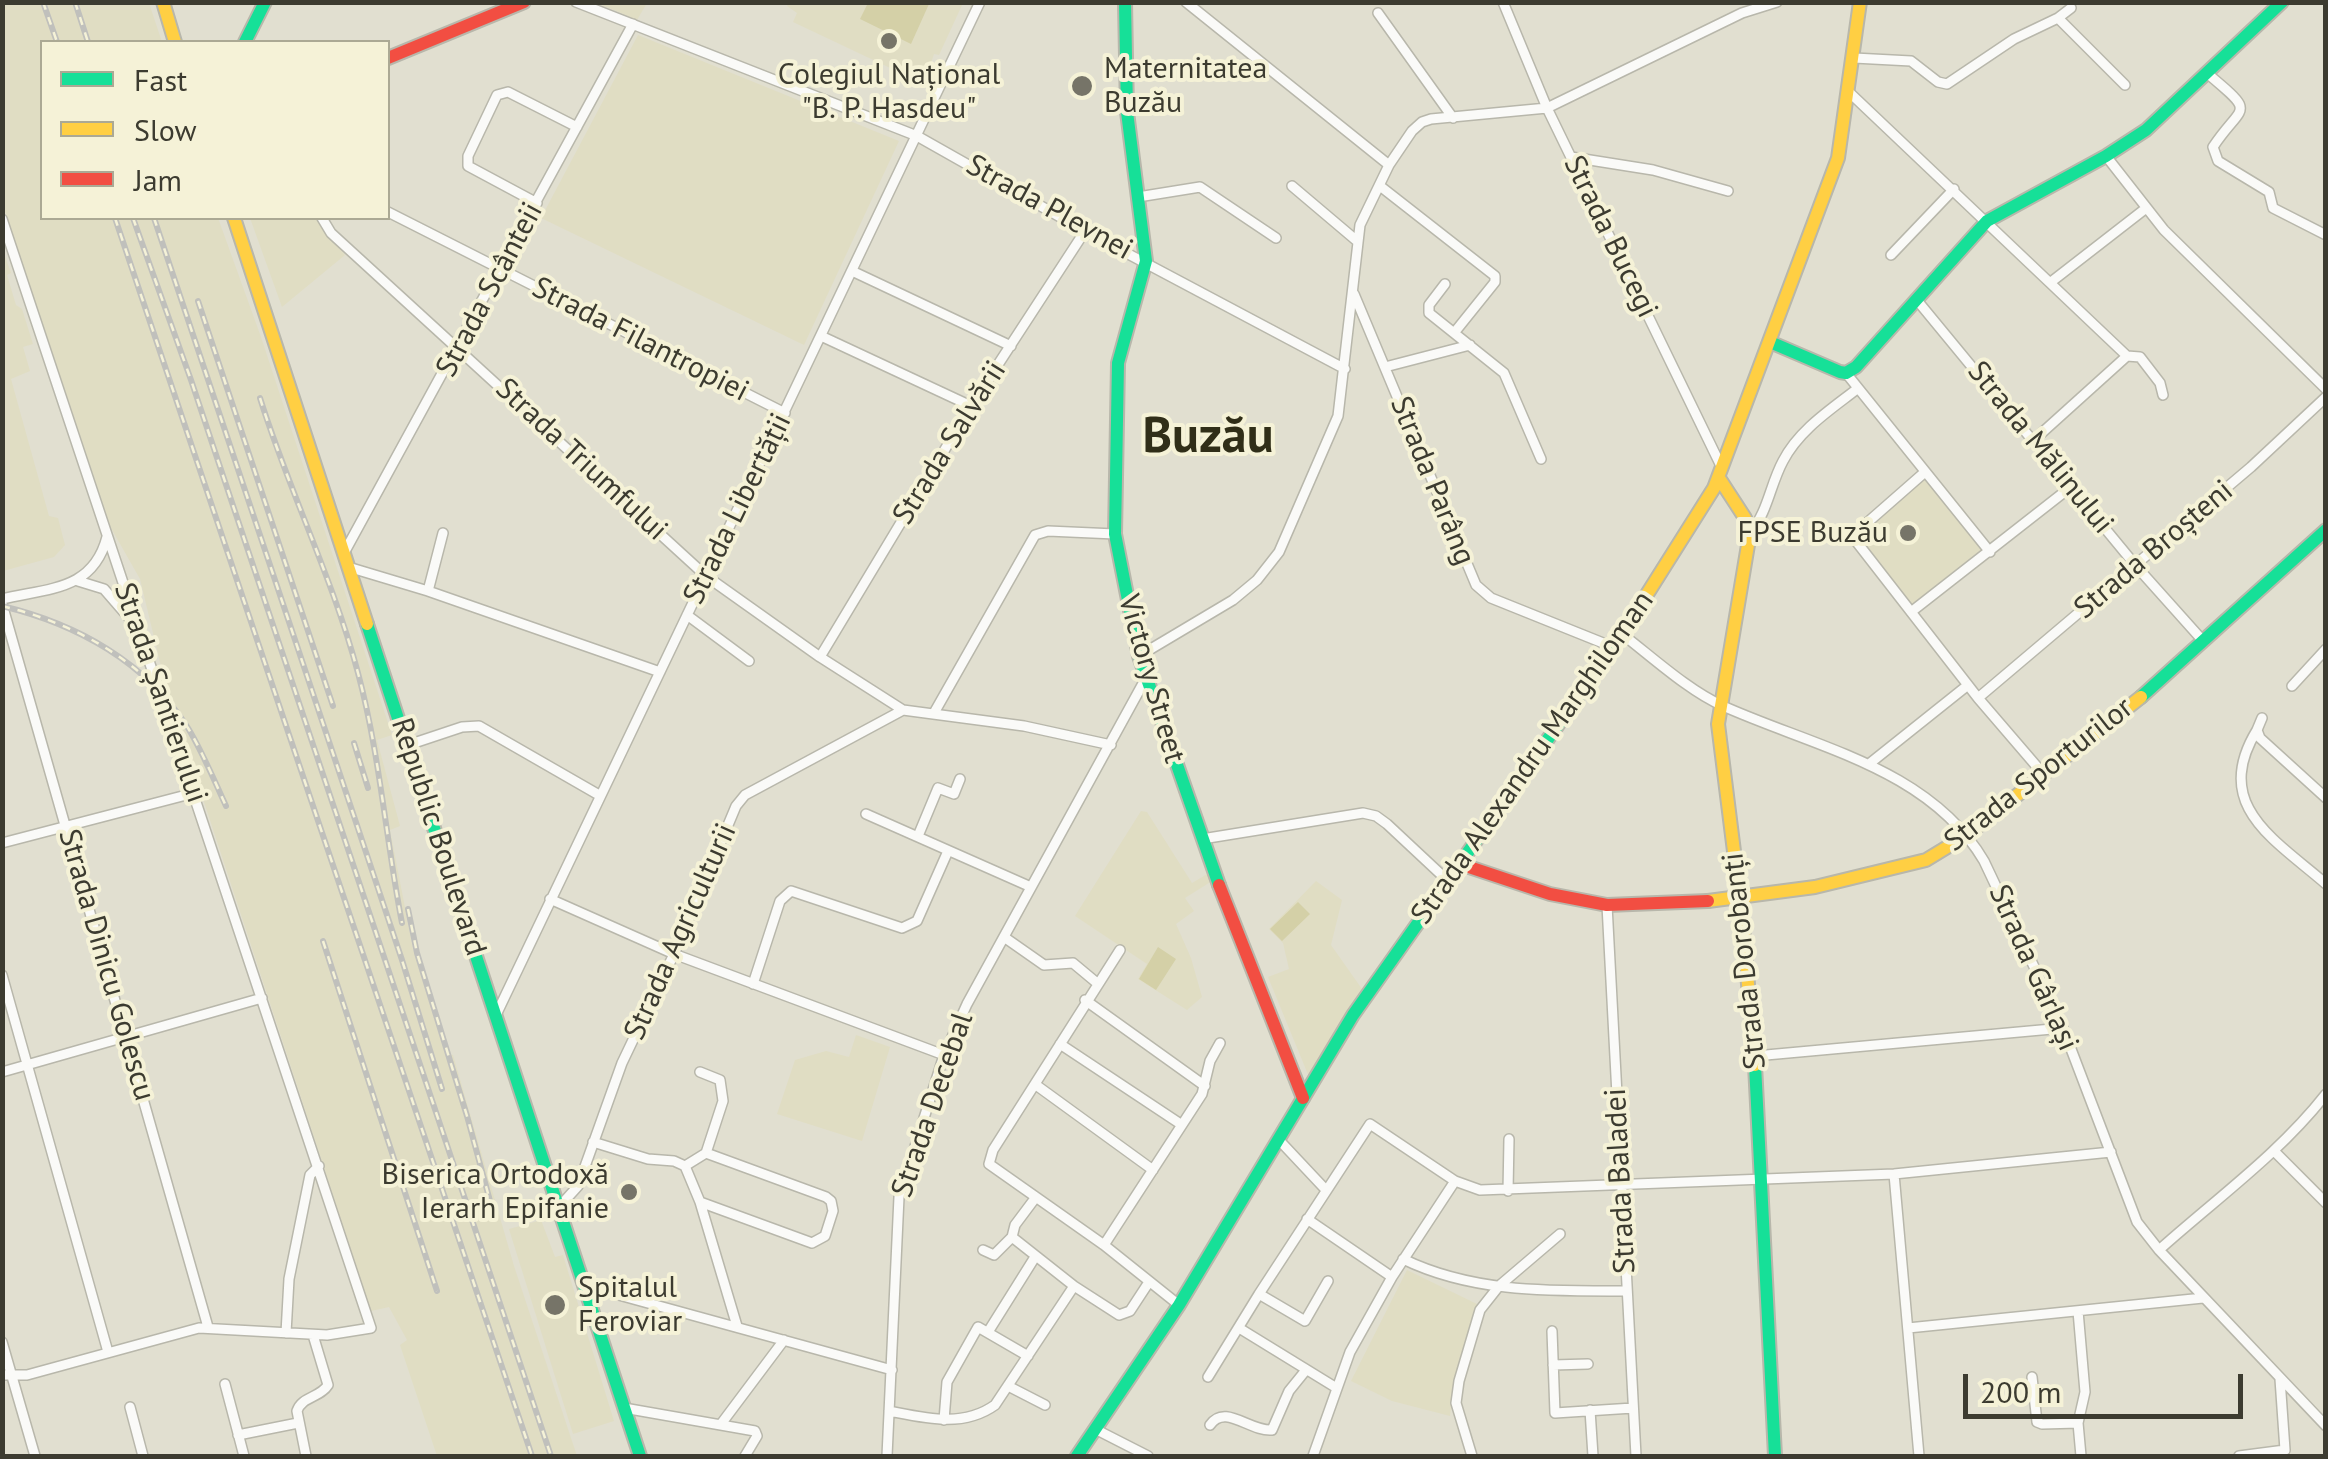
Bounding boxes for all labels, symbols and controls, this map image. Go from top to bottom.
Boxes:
marker: Colegiul Național "B. P. Hasdeu" [878,30,900,52]
legend [40,40,390,220]
place label: Maternitatea Buzău [1104,51,1267,122]
place label: Colegiul Național "B. P. Hasdeu" [778,57,1000,128]
text: Fast [134,60,187,99]
marker: Maternitatea Buzău [1069,73,1095,99]
text: Slow [134,110,197,149]
street label: Strada Plevnei [960,148,1138,268]
street label: Strada Bucegi [1555,150,1665,324]
text: Jam [134,160,182,199]
street label: Strada Scânteii [429,197,551,383]
street label: Strada Filantropiei [526,270,754,410]
street label: Strada Salvării [886,355,1014,531]
street label: Strada Mălinului [1960,355,2120,541]
street label: Strada Triumfului [488,371,674,549]
street label: Strada Parâng [1382,392,1482,570]
street label: Strada Libertății [676,408,800,610]
district label: Buzău [1142,408,1274,468]
street label: Strada Broșteni [2067,473,2241,627]
place label: FPSE Buzău [1738,515,1888,551]
marker: FPSE Buzău [1897,522,1919,544]
street label: Strada Șantierului [106,578,214,808]
street label: Strada Alexandru Marghiloman [1404,585,1662,931]
street label: Victory Street [1110,591,1192,767]
street label: Strada Sporturilor [1938,690,2140,860]
street label: Republic Boulevard [383,714,493,960]
street label: Strada Agriculturii [617,818,745,1046]
street label: Strada Dinicu Golescu [50,825,162,1105]
street label: Strada Dorobanți [1716,851,1774,1071]
street label: Strada Gârlași [1980,879,2086,1057]
street label: Strada Decebal [885,1008,981,1202]
street label: Strada Baladei [1598,1087,1644,1275]
place label: Biserica Ortodoxă Ierarh Epifanie [382,1157,609,1228]
marker: Biserica Ortodoxă Ierarh Epifanie [618,1181,640,1203]
place label: Spitalul Feroviar [578,1270,682,1340]
marker: Spitalul Feroviar [542,1292,568,1318]
scale bar [1968,1354,2248,1416]
text: 200 m [1980,1372,2061,1411]

